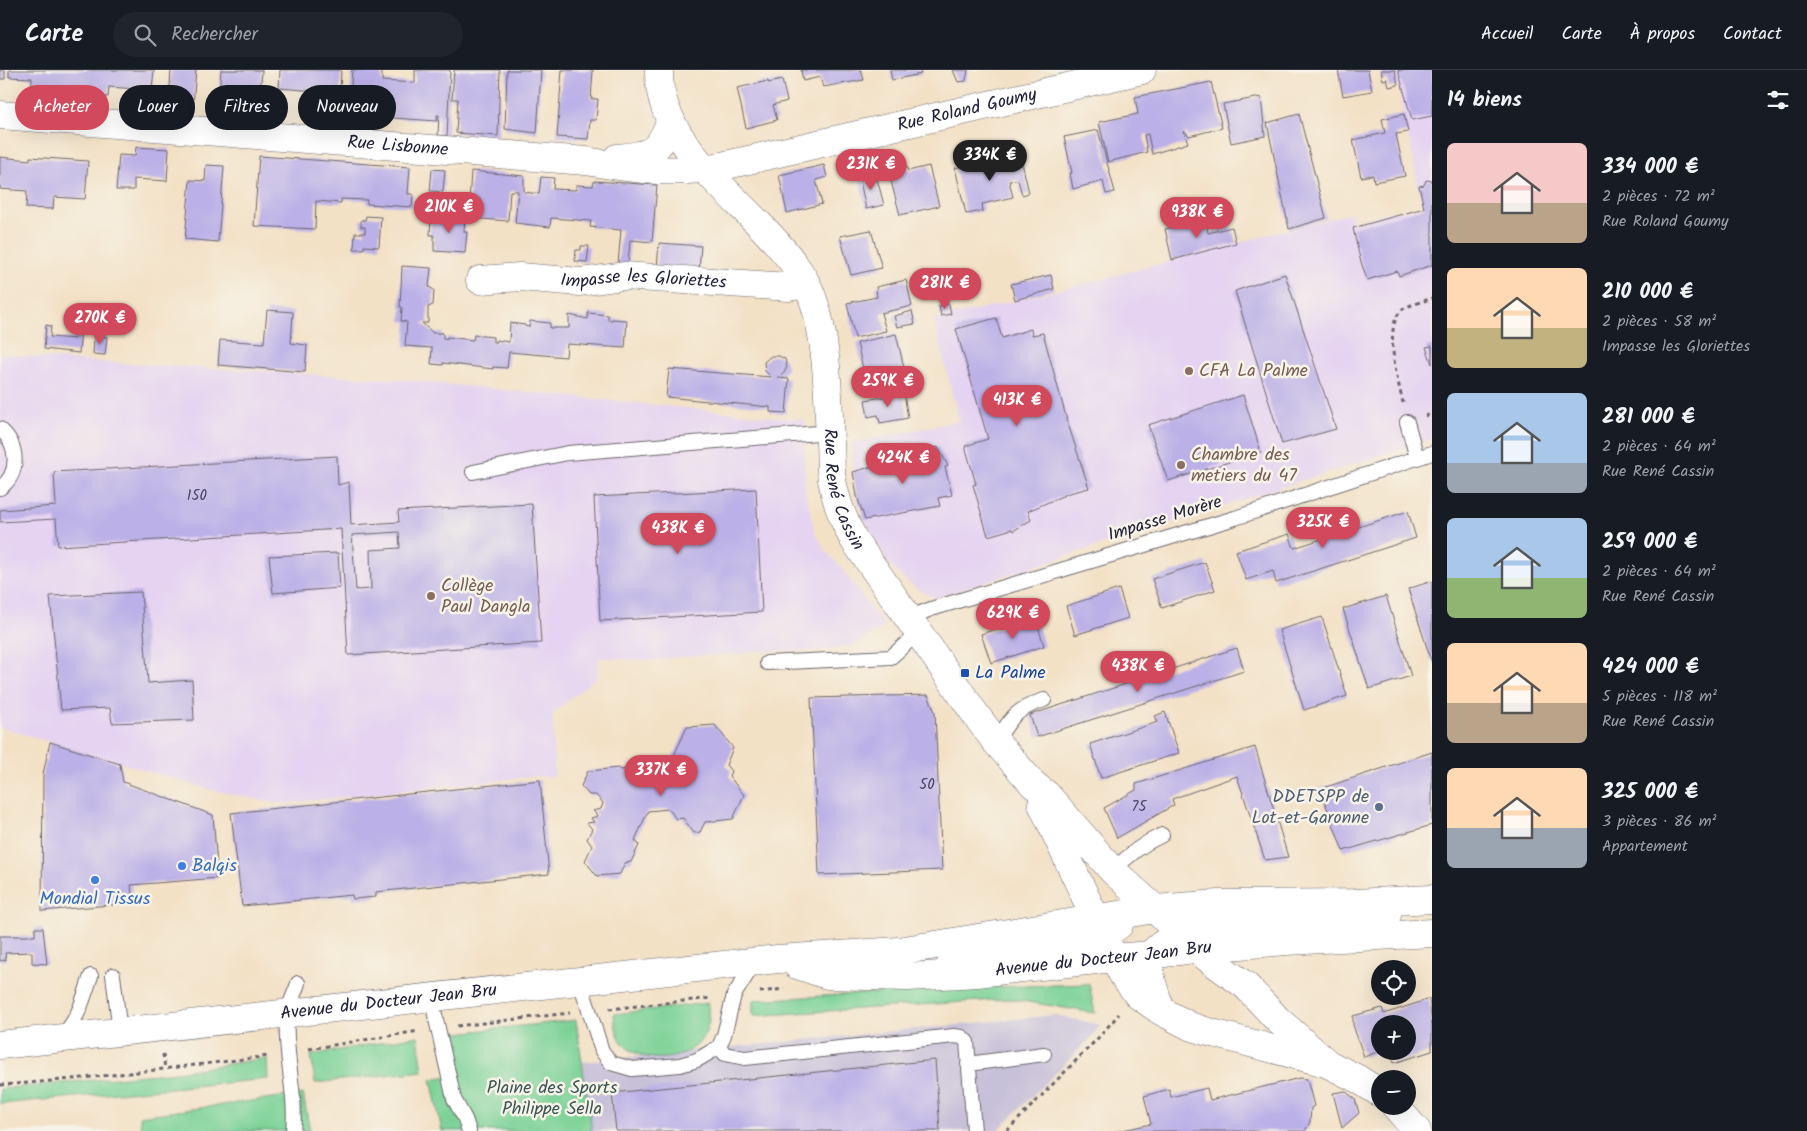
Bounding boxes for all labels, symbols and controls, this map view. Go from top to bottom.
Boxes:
search box [113,12,463,57]
text: Carte [25,15,83,54]
text: Rechercher [171,20,258,50]
text: Accueil [1481,20,1534,49]
text: Carte [1562,20,1602,49]
text: À propos [1630,20,1695,49]
text: Contact [1723,20,1782,49]
icon: search [131,21,159,49]
street label: Rue Roland Goumy [894,80,1040,140]
text: 14 biens [1447,84,1522,117]
chip: Acheter [15,85,109,130]
chip: Louer [119,85,195,130]
chip: Filtres [205,85,288,130]
chip: Nouveau [298,85,396,130]
icon: filters [1764,86,1792,114]
street label: Rue Lisbonne [346,128,449,165]
pin: 334K € [949,140,1031,182]
text: 334K € [964,143,1016,168]
pin: 231K € [830,148,912,191]
text: 334 000 € [1602,151,1698,184]
text: 231K € [847,152,895,177]
icon: home [1487,163,1547,223]
text: 2 pièces · 72 m² [1602,184,1715,209]
pin: 210K € [408,191,490,234]
text: 210K € [425,195,473,220]
pin: 938K € [1156,196,1238,239]
text: 938K € [1171,200,1223,225]
text: Rue Roland Goumy [1602,209,1729,234]
street label: Impasse les Gloriettes [559,261,728,297]
pin: 281K € [904,268,986,310]
text: 281K € [920,271,970,296]
text: 210 000 € [1602,276,1693,309]
icon: home [1487,288,1547,348]
pin: 270K € [59,302,141,345]
text: 270K € [74,306,126,331]
text: 2 pièces · 58 m² [1602,309,1716,334]
text: Impasse les Gloriettes [1602,334,1750,359]
place label: CFA La Palme [1199,357,1308,386]
marker: CFA La Palme [1183,365,1195,377]
pin: 259K € [847,366,929,408]
text: 259K € [862,369,914,394]
pin: 413K € [976,384,1058,427]
text: 413K € [993,388,1041,413]
text: 281 000 € [1602,401,1695,434]
icon: home [1487,413,1547,473]
street label: Rue René Cassin [815,428,872,557]
text: 2 pièces · 64 m² [1602,434,1716,459]
place label: Chambre des metiers du 47 [1191,441,1297,491]
pin: 424K € [862,442,944,485]
text: 424K € [877,446,929,471]
marker: Chambre des metiers du 47 [1175,459,1187,471]
text: Rue René Cassin [1602,459,1714,484]
house number: 150 [187,484,208,508]
street label: Impasse Morère [1104,488,1226,550]
pin: 325K € [1282,506,1364,549]
text: 325K € [1297,510,1349,535]
pin: 438K € [637,512,719,555]
text: 438K € [652,516,704,541]
text: 259 000 € [1602,526,1697,559]
icon: home [1487,538,1547,598]
text: 2 pièces · 64 m² [1602,559,1716,584]
place label: Collège Paul Dangla [441,572,531,622]
text: Rue René Cassin [1602,584,1714,609]
marker: Collège Paul Dangla [425,590,437,602]
pin: 629K € [972,598,1054,640]
text: 629K € [987,601,1039,626]
pin: 438K € [1097,650,1179,693]
text: 424 000 € [1602,651,1699,684]
text: 438K € [1112,654,1164,679]
place label: La Palme [975,659,1046,688]
icon: home [1487,663,1547,723]
marker: La Palme [959,667,971,679]
text: 5 pièces · 118 m² [1602,684,1717,709]
text: Rue René Cassin [1602,709,1714,734]
pin: 337K € [620,754,702,797]
text: 337K € [636,758,687,783]
house number: 50 [919,773,935,797]
text: 325 000 € [1602,776,1698,809]
place label: DDETSPP de Lot-et-Garonne [1252,783,1369,833]
icon: home [1487,788,1547,848]
house number: 75 [1132,795,1147,819]
marker: DDETSPP de Lot-et-Garonne [1373,801,1385,813]
text: 3 pièces · 86 m² [1602,809,1716,834]
text: Appartement [1602,834,1688,859]
place label: Balqis [192,852,237,881]
marker: Balqis [176,860,188,872]
marker: Mondial Tissus [89,874,101,886]
place label: Mondial Tissus [40,885,151,914]
street label: Avenue du Docteur Jean Bru [994,933,1213,985]
map controls [1371,960,1416,1115]
button: locate [1371,960,1416,1005]
street label: Avenue du Docteur Jean Bru [279,976,499,1028]
button: + [1371,1015,1416,1060]
button: − [1371,1070,1416,1115]
park label: Plaine des Sports Philippe Sella [487,1074,618,1124]

